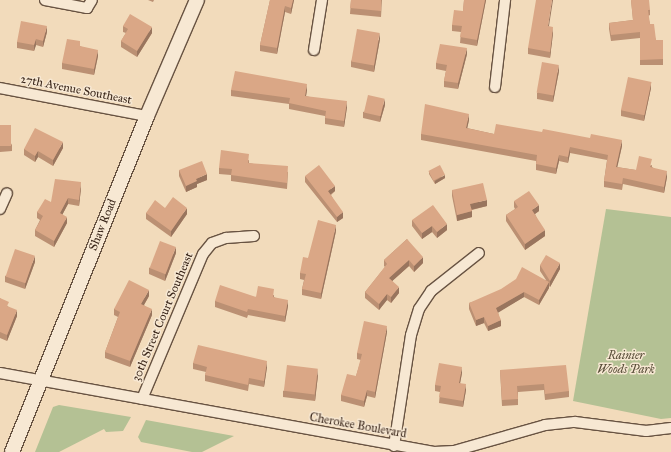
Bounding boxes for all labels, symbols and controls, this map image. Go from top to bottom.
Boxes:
street label: 27th Avenue Southeast [19,72,133,108]
street label: Shaw Road [86,197,120,253]
street label: 30th Street Court Southeast [129,250,197,384]
park label: Rainier Woods Park [597,349,655,377]
street label: Cherokee Boulevard [308,410,408,442]

